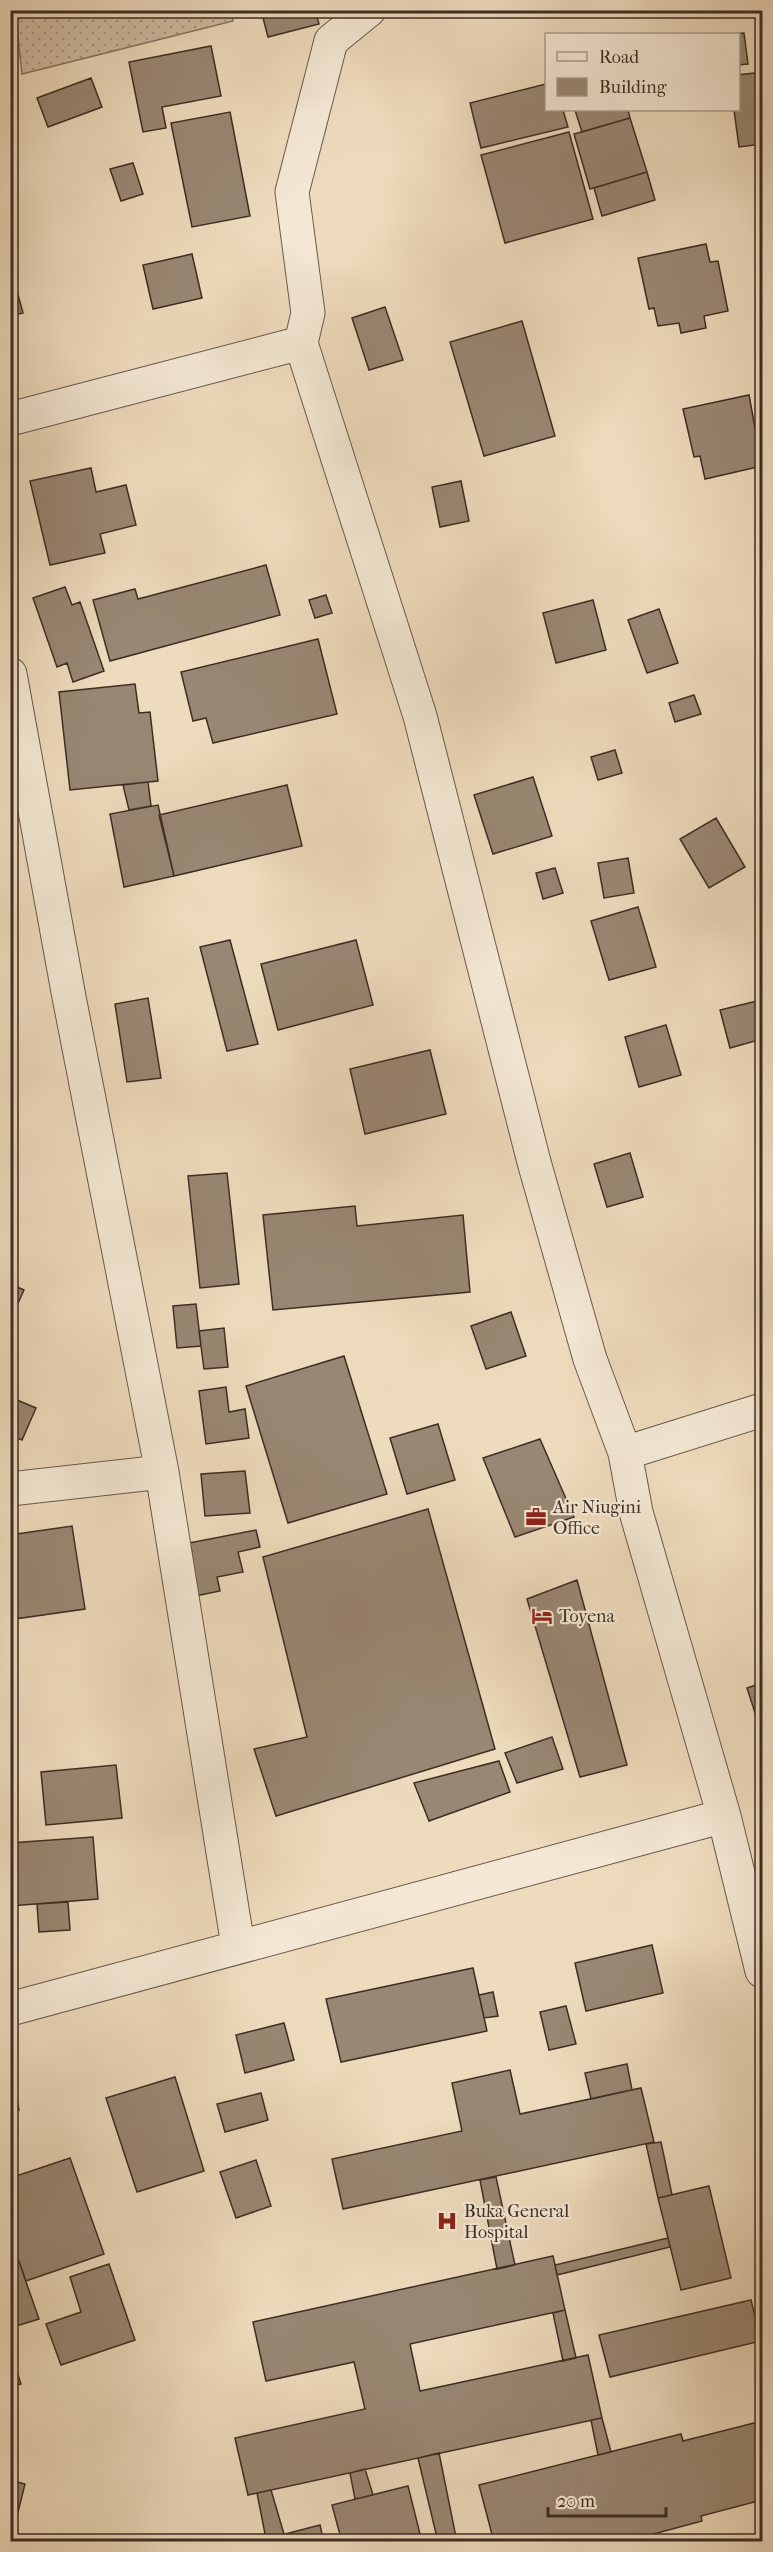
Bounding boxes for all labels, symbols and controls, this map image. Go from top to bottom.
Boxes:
legend [545,33,740,111]
text: Road [599,47,639,68]
text: Building [599,77,667,98]
place label: Air Niugini Office [552,1497,642,1539]
office icon: Air Niugini Office [524,1505,548,1529]
hotel icon: Toyena [530,1604,554,1628]
place label: Toyena [559,1606,616,1627]
place label: Buka General Hospital [464,2201,569,2243]
hospital icon: Buka General Hospital [435,2209,459,2233]
scale bar [548,2480,666,2518]
text: 20 m [557,2491,595,2512]

